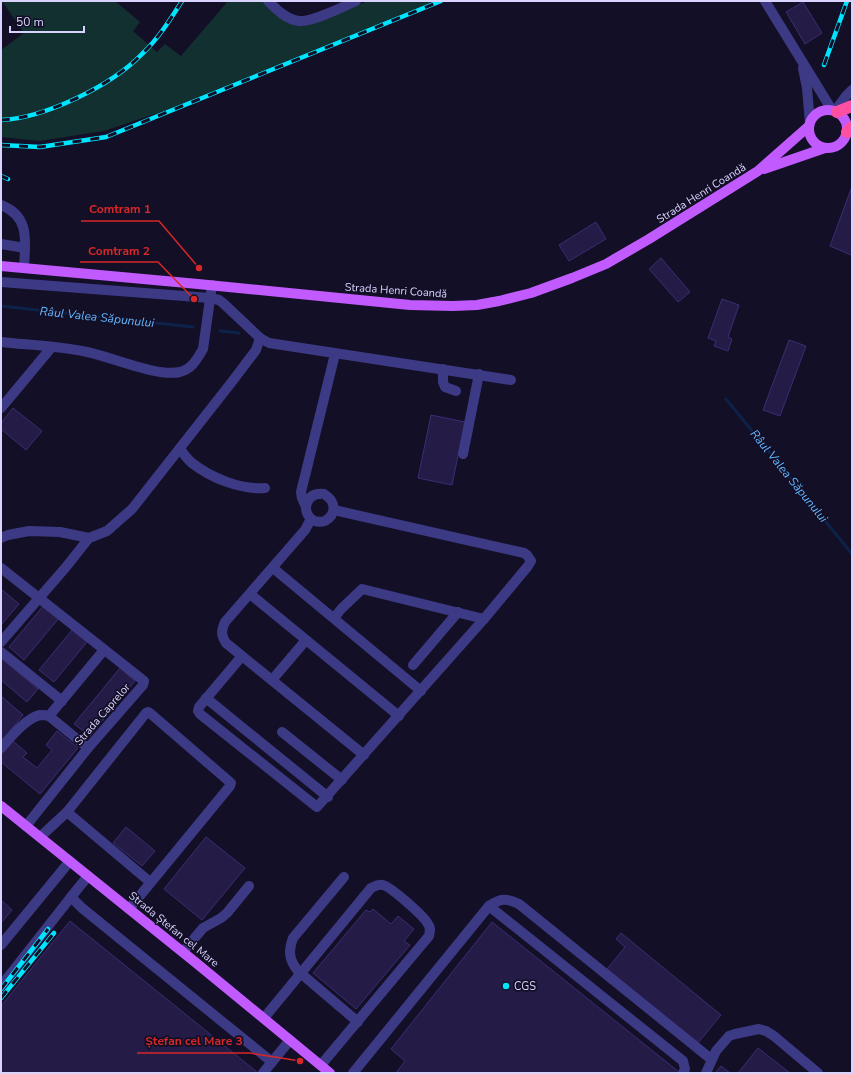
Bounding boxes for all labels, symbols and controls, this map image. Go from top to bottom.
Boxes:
scale bar [10,8,84,34]
text: 50 m [16,14,44,30]
street label: Strada Henri Coandă [654,160,749,227]
callout: Comtram 1 [81,197,159,221]
text: Comtram 1 [89,201,151,217]
callout: Comtram 2 [80,238,158,262]
text: Comtram 2 [88,243,150,259]
street label: Strada Henri Coandă [344,279,448,302]
water label: Râul Valea Săpunului [39,303,155,331]
water label: Râul Valea Săpunului [747,426,832,526]
street label: Strada Caprelor [71,680,134,749]
street label: Strada Ștefan cel Mare [125,888,222,971]
place label: CGS [514,979,536,994]
marker: CGS [501,981,511,991]
callout: Ștefan cel Mare 3 [137,1029,250,1053]
text: Ștefan cel Mare 3 [145,1033,243,1049]

